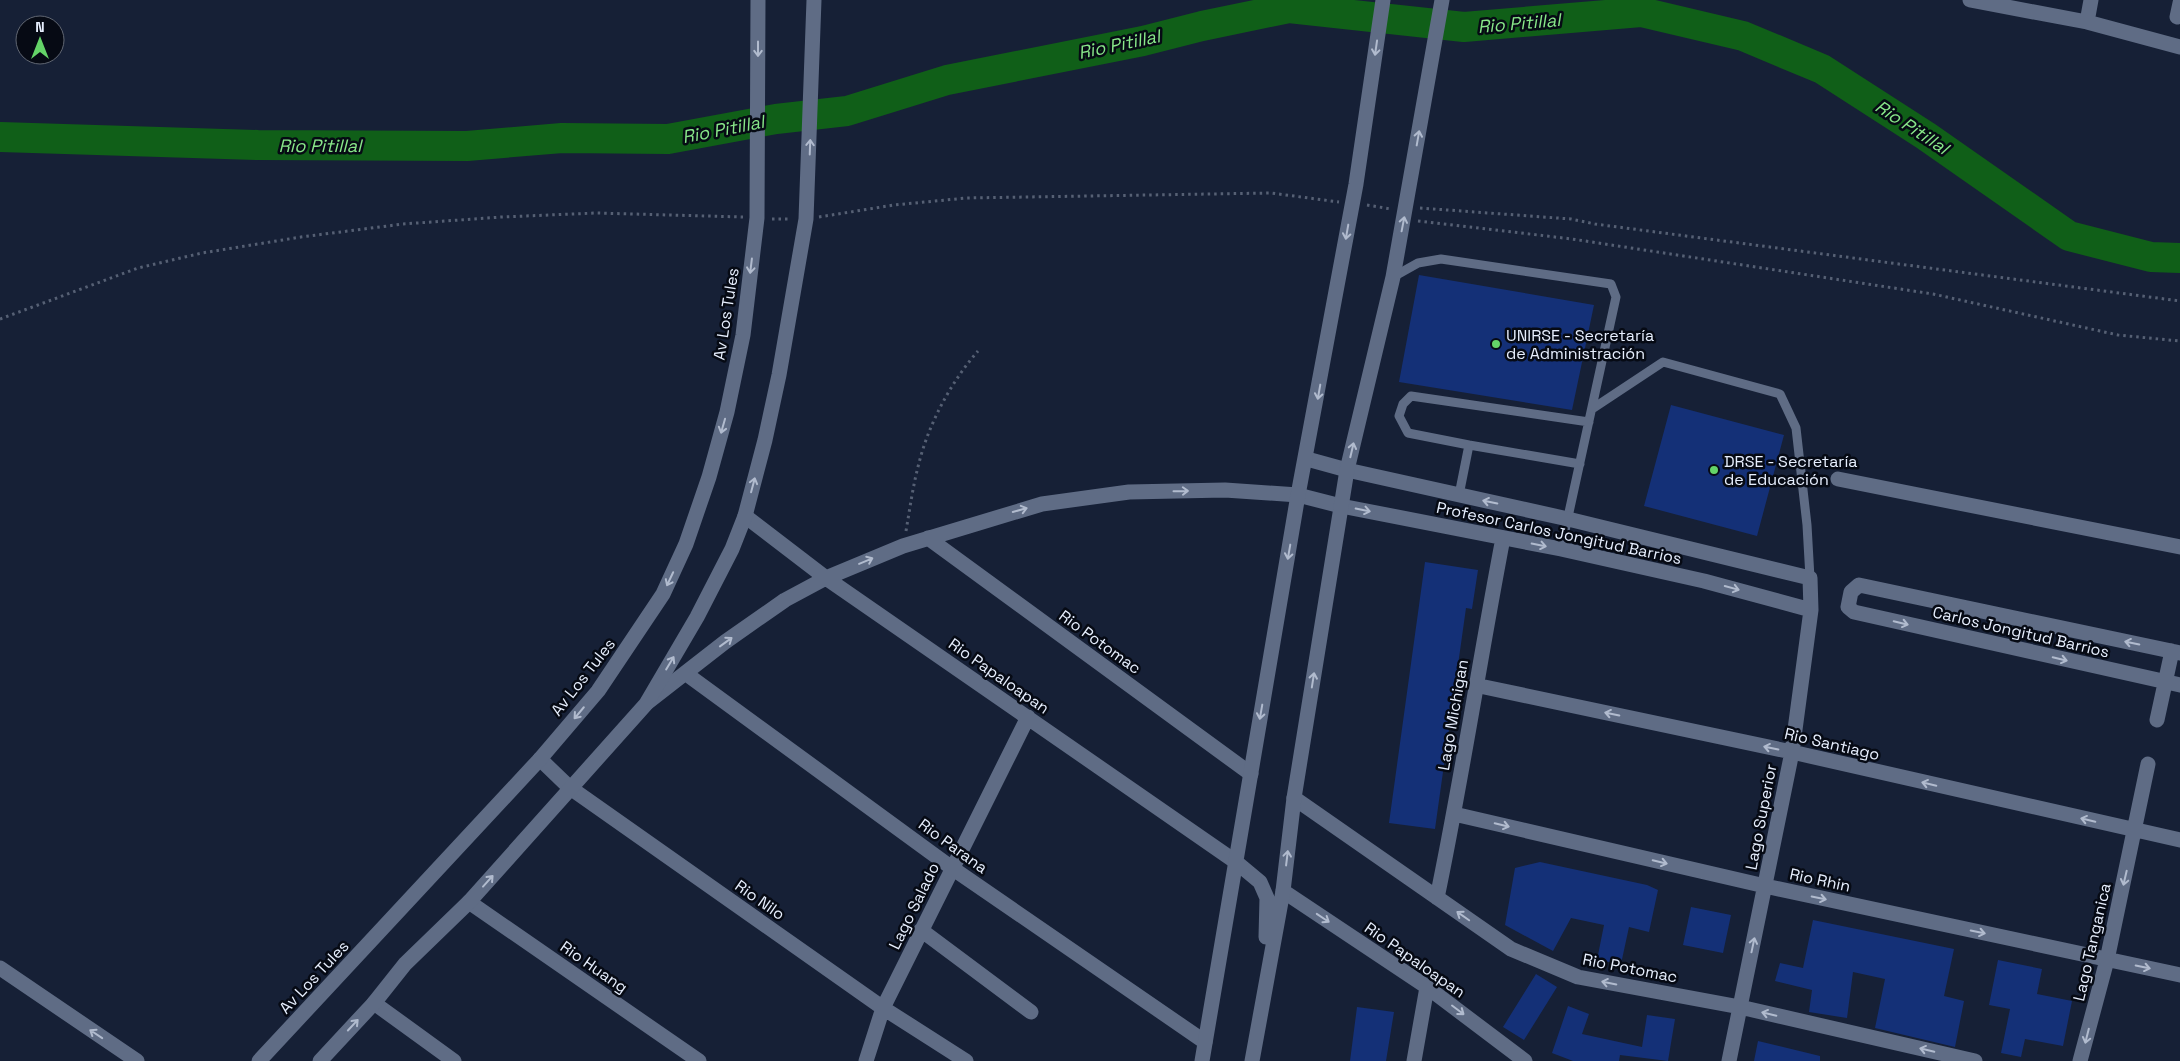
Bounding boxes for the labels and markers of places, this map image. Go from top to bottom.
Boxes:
place label: UNIRSE - Secretaría de Administración [1506,325,1654,364]
marker: UNIRSE - Secretaría de Administración [1490,338,1502,350]
place label: DRSE - Secretaría de Educación [1724,451,1858,490]
marker: DRSE - Secretaría de Educación [1708,464,1720,476]

